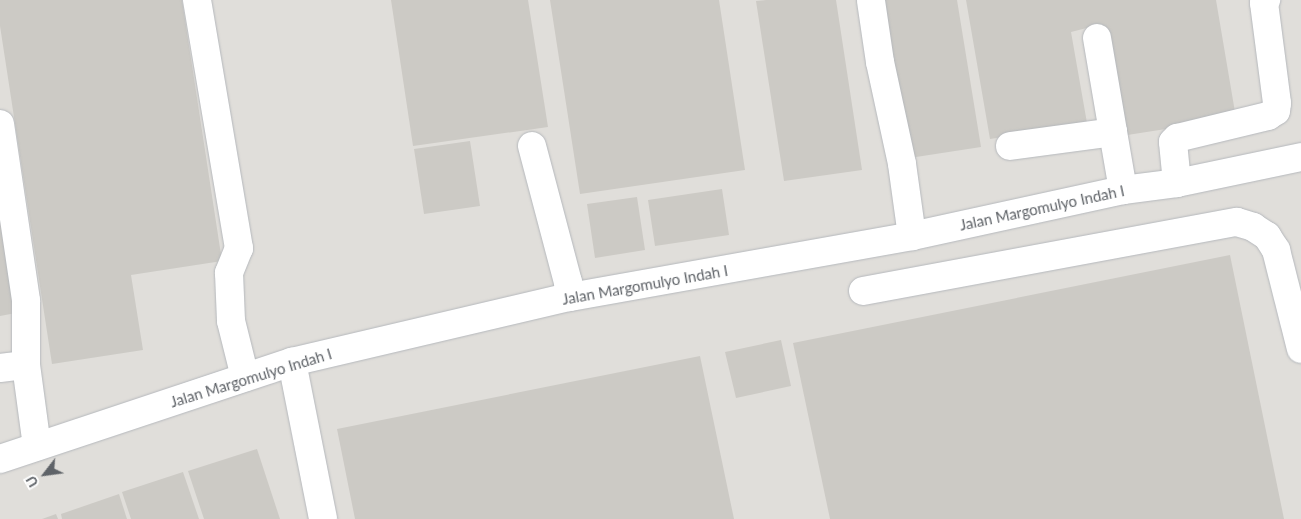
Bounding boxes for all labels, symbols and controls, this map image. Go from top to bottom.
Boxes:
street label: Jalan Margomulyo Indah I [958,182,1126,234]
street label: Jalan Margomulyo Indah I [561,262,729,308]
street label: Jalan Margomulyo Indah I [168,345,334,411]
north arrow [20,449,70,499]
text: U [22,473,42,491]

